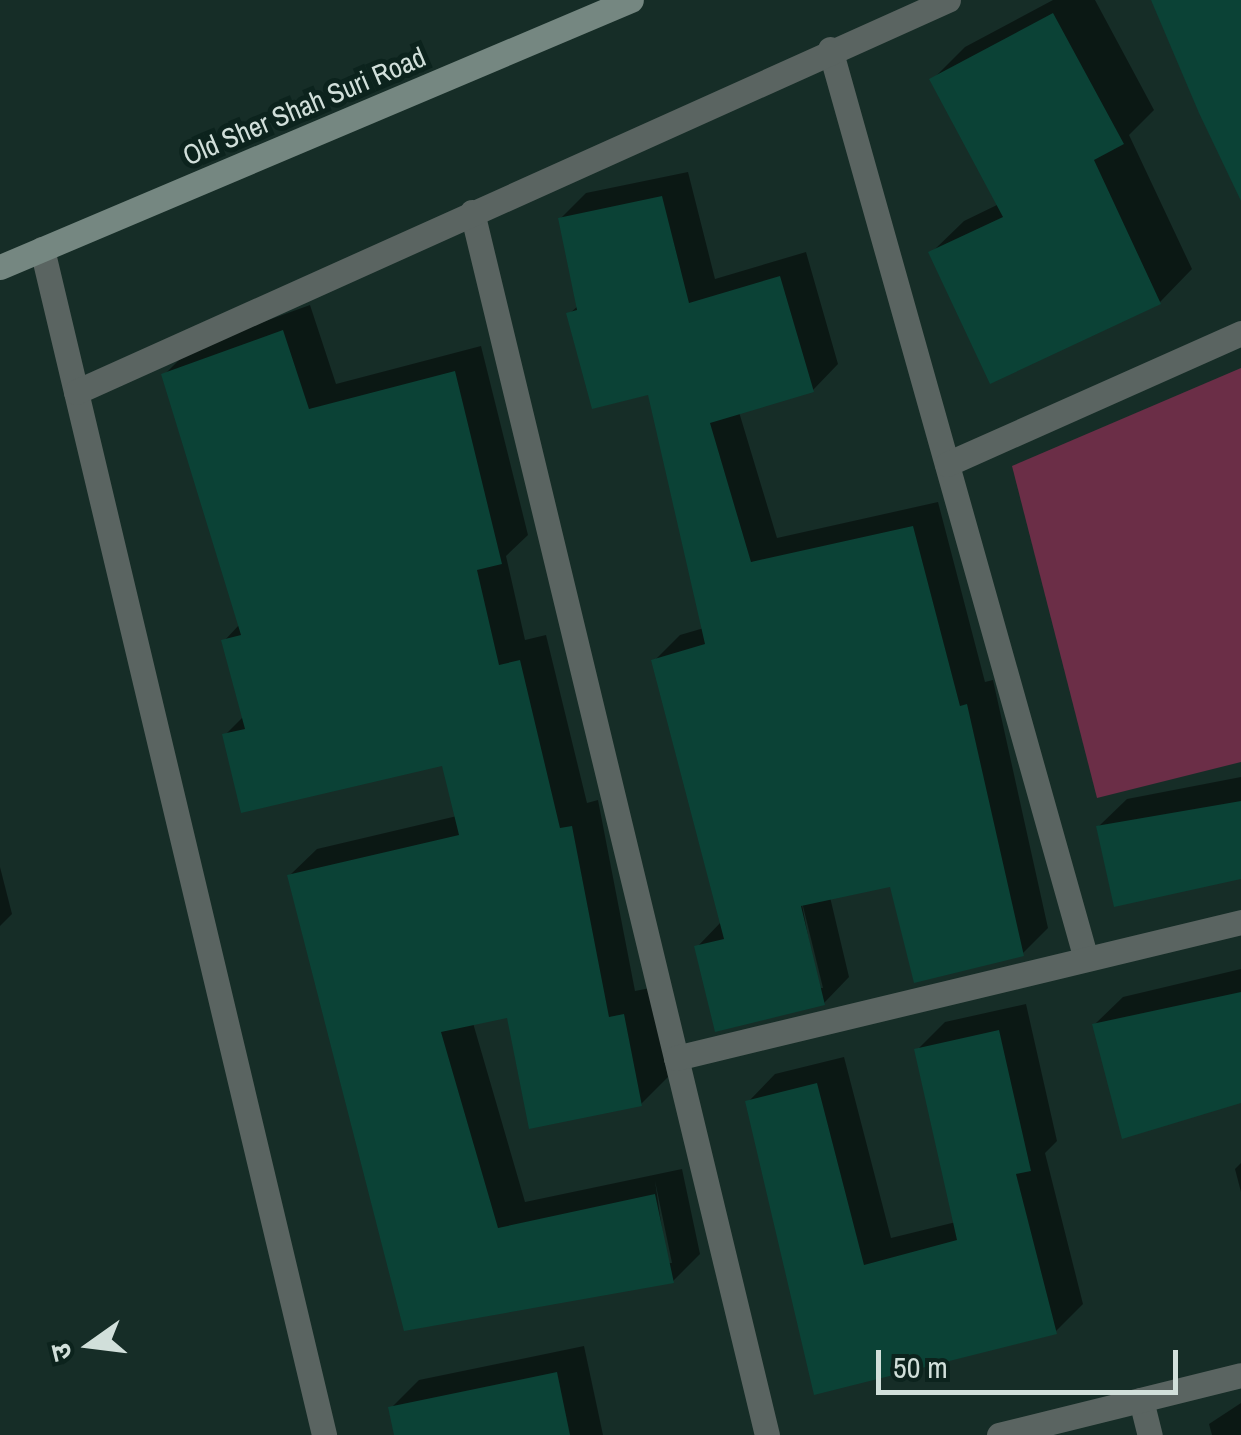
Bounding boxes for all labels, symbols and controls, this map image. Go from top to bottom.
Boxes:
street label: Old Sher Shah Suri Road [178,40,430,172]
north arrow [40,1295,140,1395]
scale bar [881,1330,1184,1392]
text: उ [40,1340,81,1365]
text: 50 m [893,1347,948,1387]

